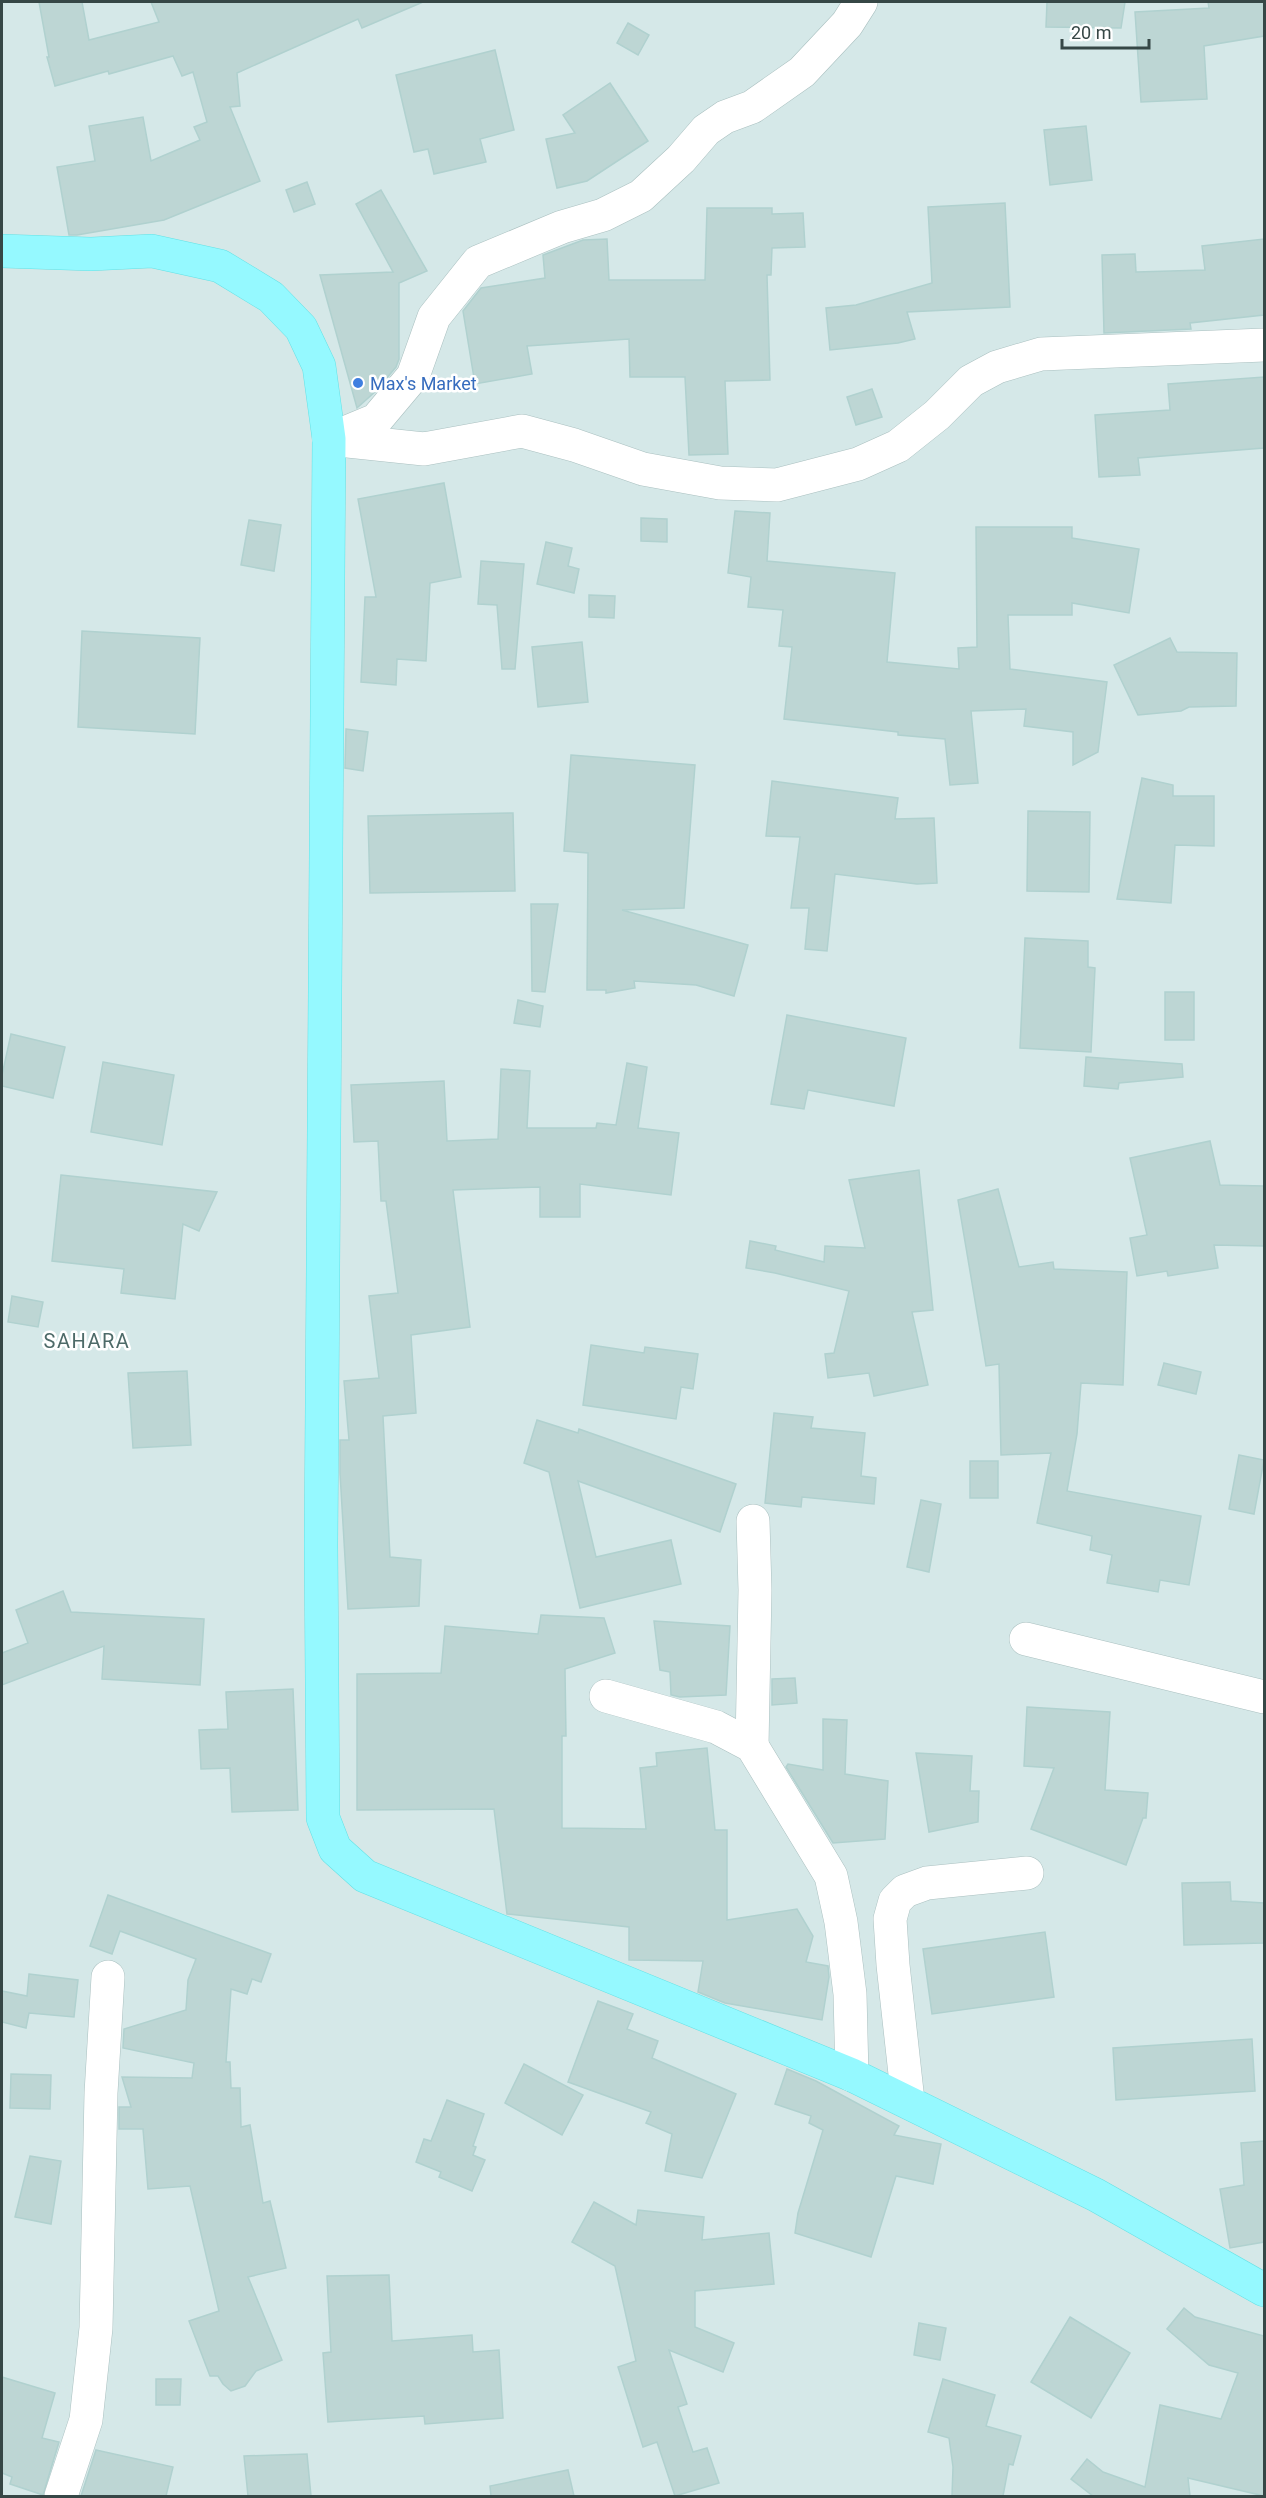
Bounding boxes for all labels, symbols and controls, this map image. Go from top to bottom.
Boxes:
scale bar [1062,12,1149,50]
text: 20 m [1071,22,1111,43]
place label: Max's Market [370,373,477,394]
marker: Max's Market [351,376,365,390]
district label: SAHARA [44,1329,130,1353]

